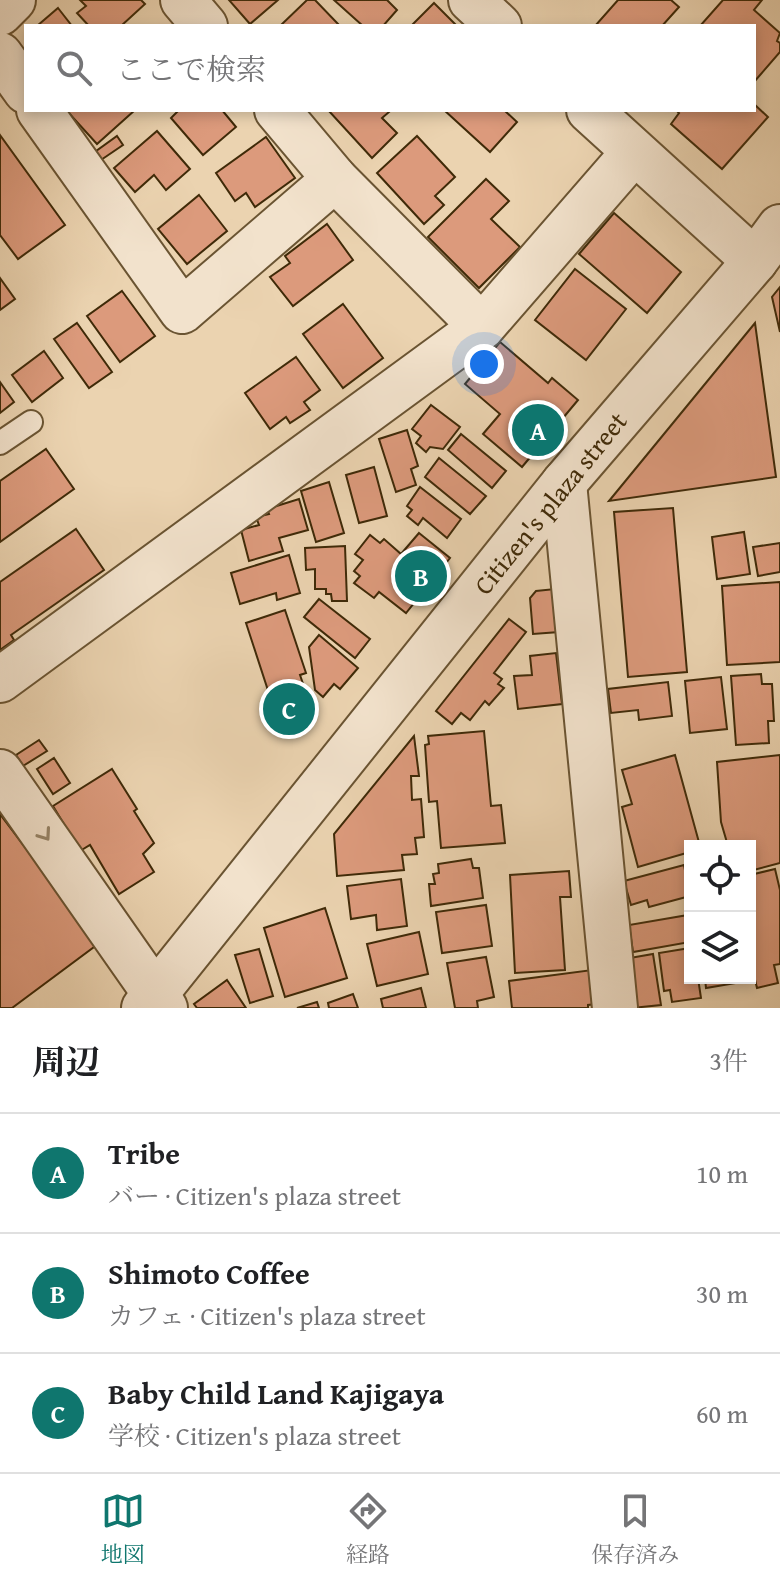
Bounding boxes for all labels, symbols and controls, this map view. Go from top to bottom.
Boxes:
search box [24,24,756,112]
icon: search [52,46,96,90]
text: ここで検索 [116,47,266,91]
your location [464,344,504,384]
pin: A [512,400,564,460]
street label: Citizen's plaza street [464,403,636,603]
pin: B [395,546,447,606]
pin: C [263,679,315,739]
one-way arrow [35,827,50,841]
map controls [684,840,756,984]
button: locate [684,840,756,912]
button: layers [684,912,756,984]
text: 周辺 [32,1037,100,1086]
text: 3件 [709,1041,748,1080]
text: Tribe [108,1131,180,1175]
text: A [50,1154,66,1193]
text: 10 m [696,1154,748,1193]
text: バー · Citizen's plaza street [108,1176,401,1215]
text: Shimoto Coffee [108,1251,310,1295]
text: B [50,1274,66,1313]
text: 30 m [696,1274,748,1313]
text: カフェ · Citizen's plaza street [108,1296,426,1335]
text: Baby Child Land Kajigaya [108,1371,444,1415]
text: C [51,1394,65,1433]
text: 60 m [696,1394,748,1433]
text: 学校 · Citizen's plaza street [108,1416,401,1455]
tab: 地図 [101,1489,145,1570]
tab: 経路 [346,1489,390,1570]
tab: 保存済み [591,1489,679,1570]

